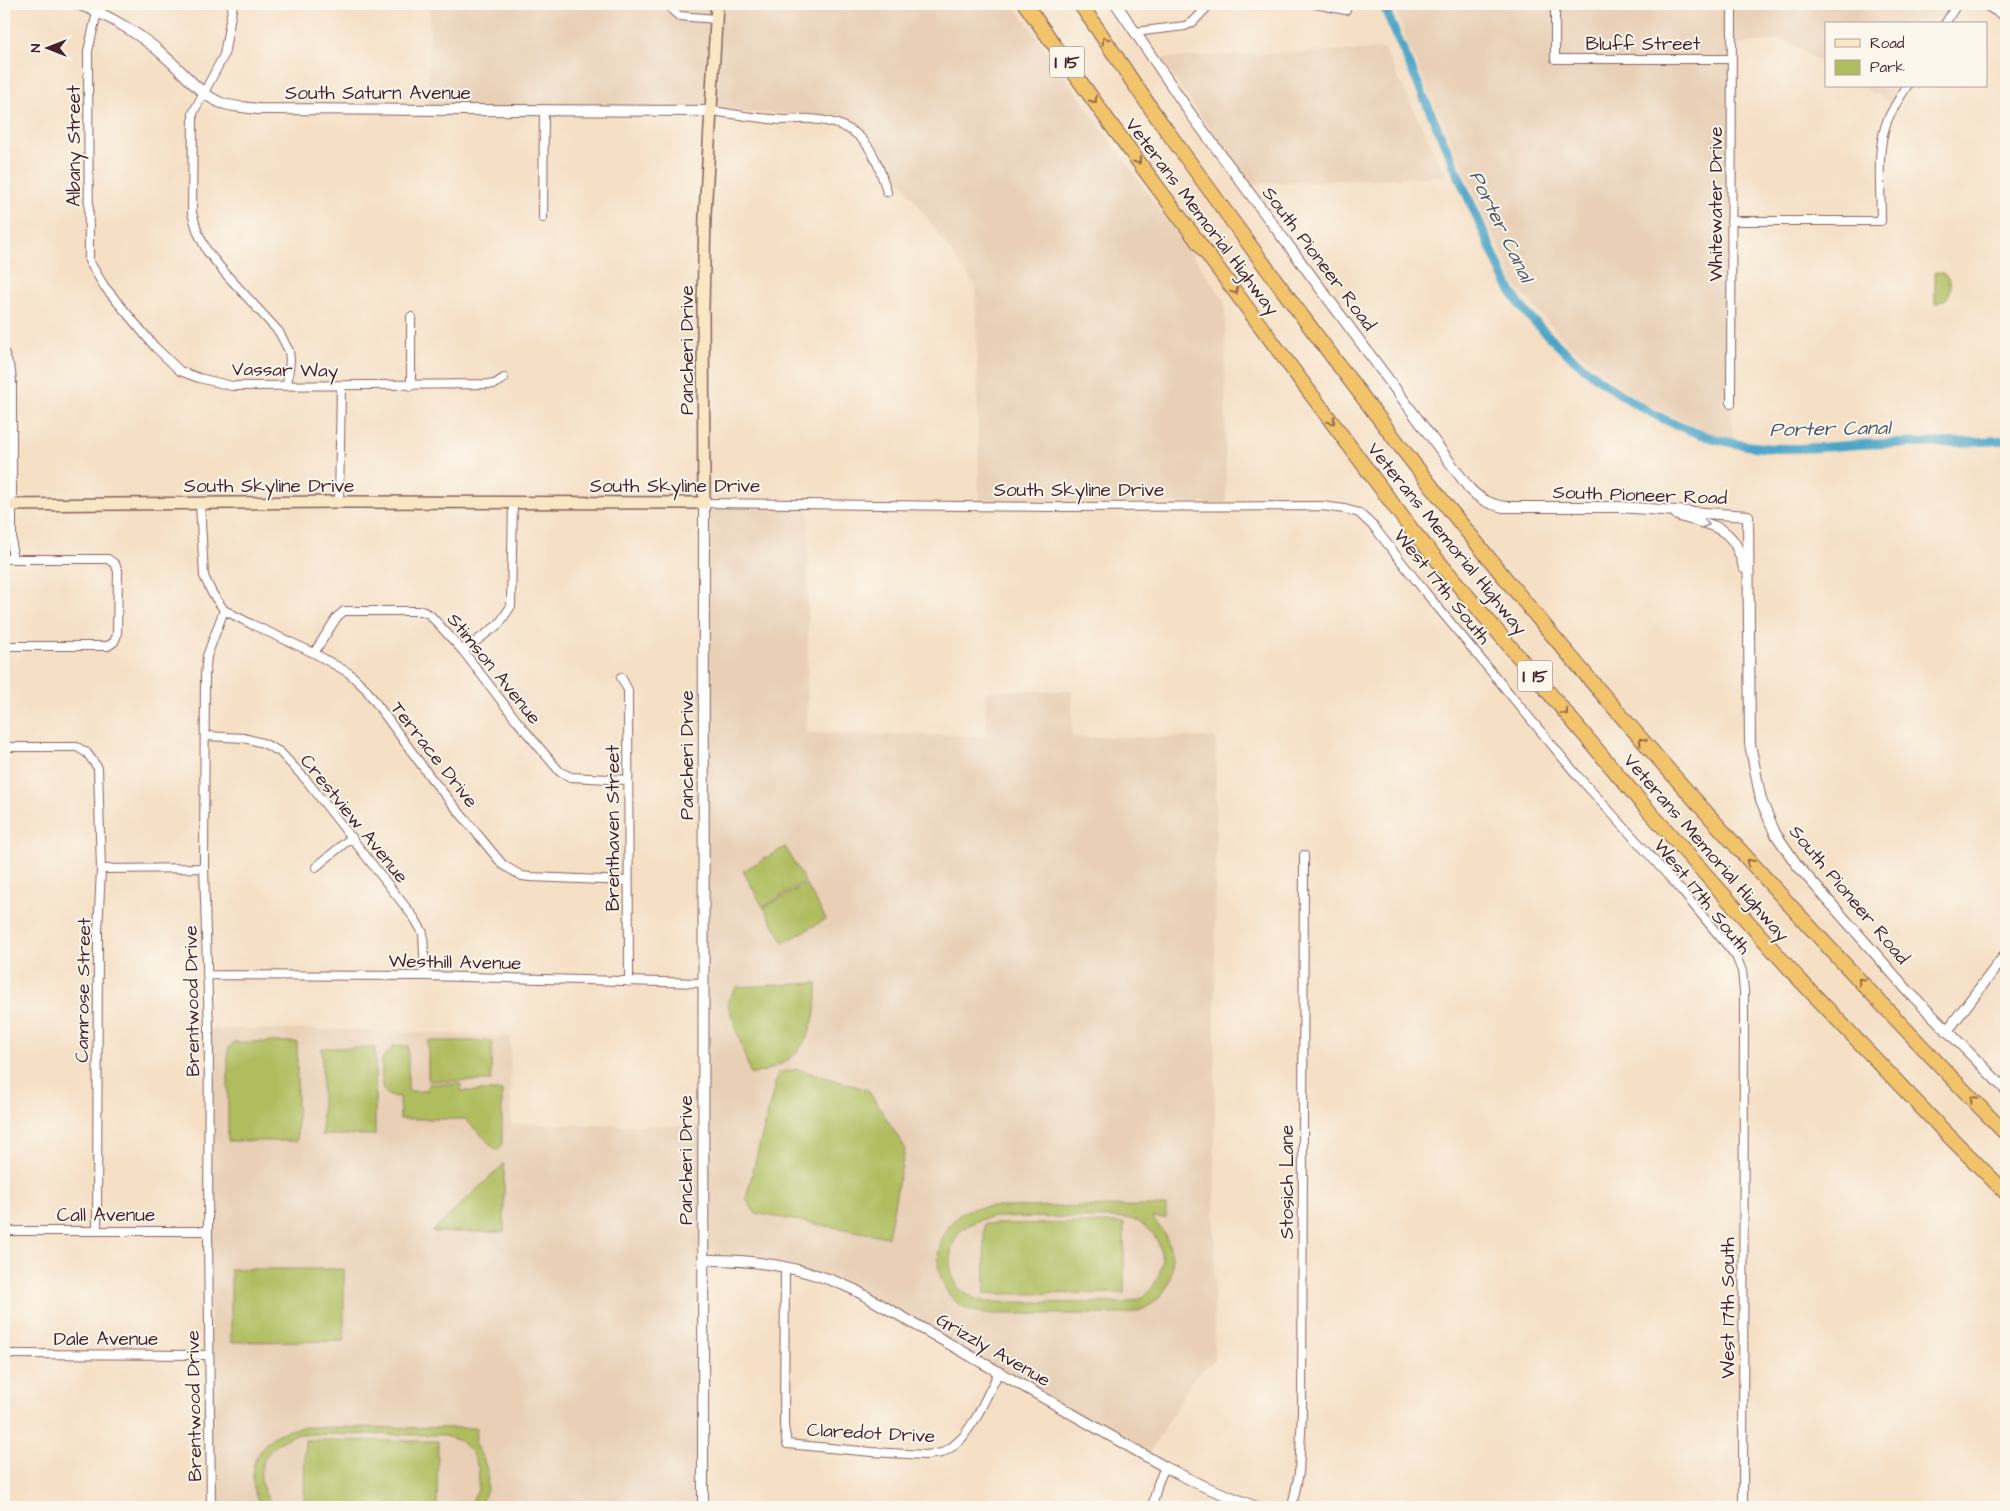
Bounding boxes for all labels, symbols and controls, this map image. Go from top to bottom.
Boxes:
north arrow [22,22,72,72]
legend [1825,22,1988,88]
street label: Bluff Street [1586,31,1701,58]
text: Road [1870,33,1905,54]
one-way arrow [1102,36,1111,46]
text: N [26,43,46,52]
road number: I 15 [1050,46,1084,78]
text: Park [1870,57,1905,78]
street label: South Saturn Avenue [285,80,471,107]
street label: Albany Street [61,85,89,207]
one-way arrow [1088,94,1097,104]
street label: Veterans Memorial Highway [1118,113,1285,322]
street label: Whitewater Drive [1703,126,1730,282]
one-way arrow [1132,155,1141,165]
water label: Porter Canal [1462,166,1541,289]
street label: South Pioneer Road [1255,181,1382,337]
street label: Pancheri Drive [674,285,701,415]
one-way arrow [1229,285,1238,295]
street label: Vassar Way [232,356,339,386]
water label: Porter Canal [1769,414,1893,444]
one-way arrow [1326,415,1335,425]
street label: Veterans Memorial Highway [1360,437,1534,642]
street label: South Skyline Drive [184,473,354,501]
street label: South Skyline Drive [590,473,760,501]
street label: South Skyline Drive [994,477,1164,505]
street label: South Pioneer Road [1552,479,1728,512]
one-way arrow [1702,519,1710,529]
street label: West 17th South [1387,523,1497,651]
street label: Stimson Avenue [440,607,547,731]
road number: I 15 [1518,660,1552,691]
street label: Pancheri Drive [674,690,701,820]
street label: Terrace Drive [384,696,484,814]
one-way arrow [1559,706,1568,715]
one-way arrow [1639,737,1648,746]
street label: Brenthaven Street [600,744,627,911]
street label: Veterans Memorial Highway [1616,748,1796,949]
street label: Crestview Avenue [293,749,414,889]
street label: South Pioneer Road [1782,819,1916,971]
street label: West 17th South [1647,833,1757,961]
one-way arrow [1747,859,1756,868]
street label: Camrose Street [69,917,98,1063]
street label: Brentwood Drive [178,925,207,1077]
street label: Westhill Avenue [388,948,522,977]
one-way arrow [1858,978,1867,987]
street label: Pancheri Drive [673,1095,700,1225]
one-way arrow [1970,1096,1979,1105]
street label: Stosich Lane [1274,1125,1301,1239]
street label: Call Avenue [57,1202,155,1229]
street label: West 17th South [1715,1237,1742,1379]
street label: Grizzly Avenue [931,1307,1055,1395]
street label: Dale Avenue [54,1326,158,1353]
street label: Brentwood Drive [180,1330,209,1482]
street label: Claredot Drive [806,1417,936,1450]

